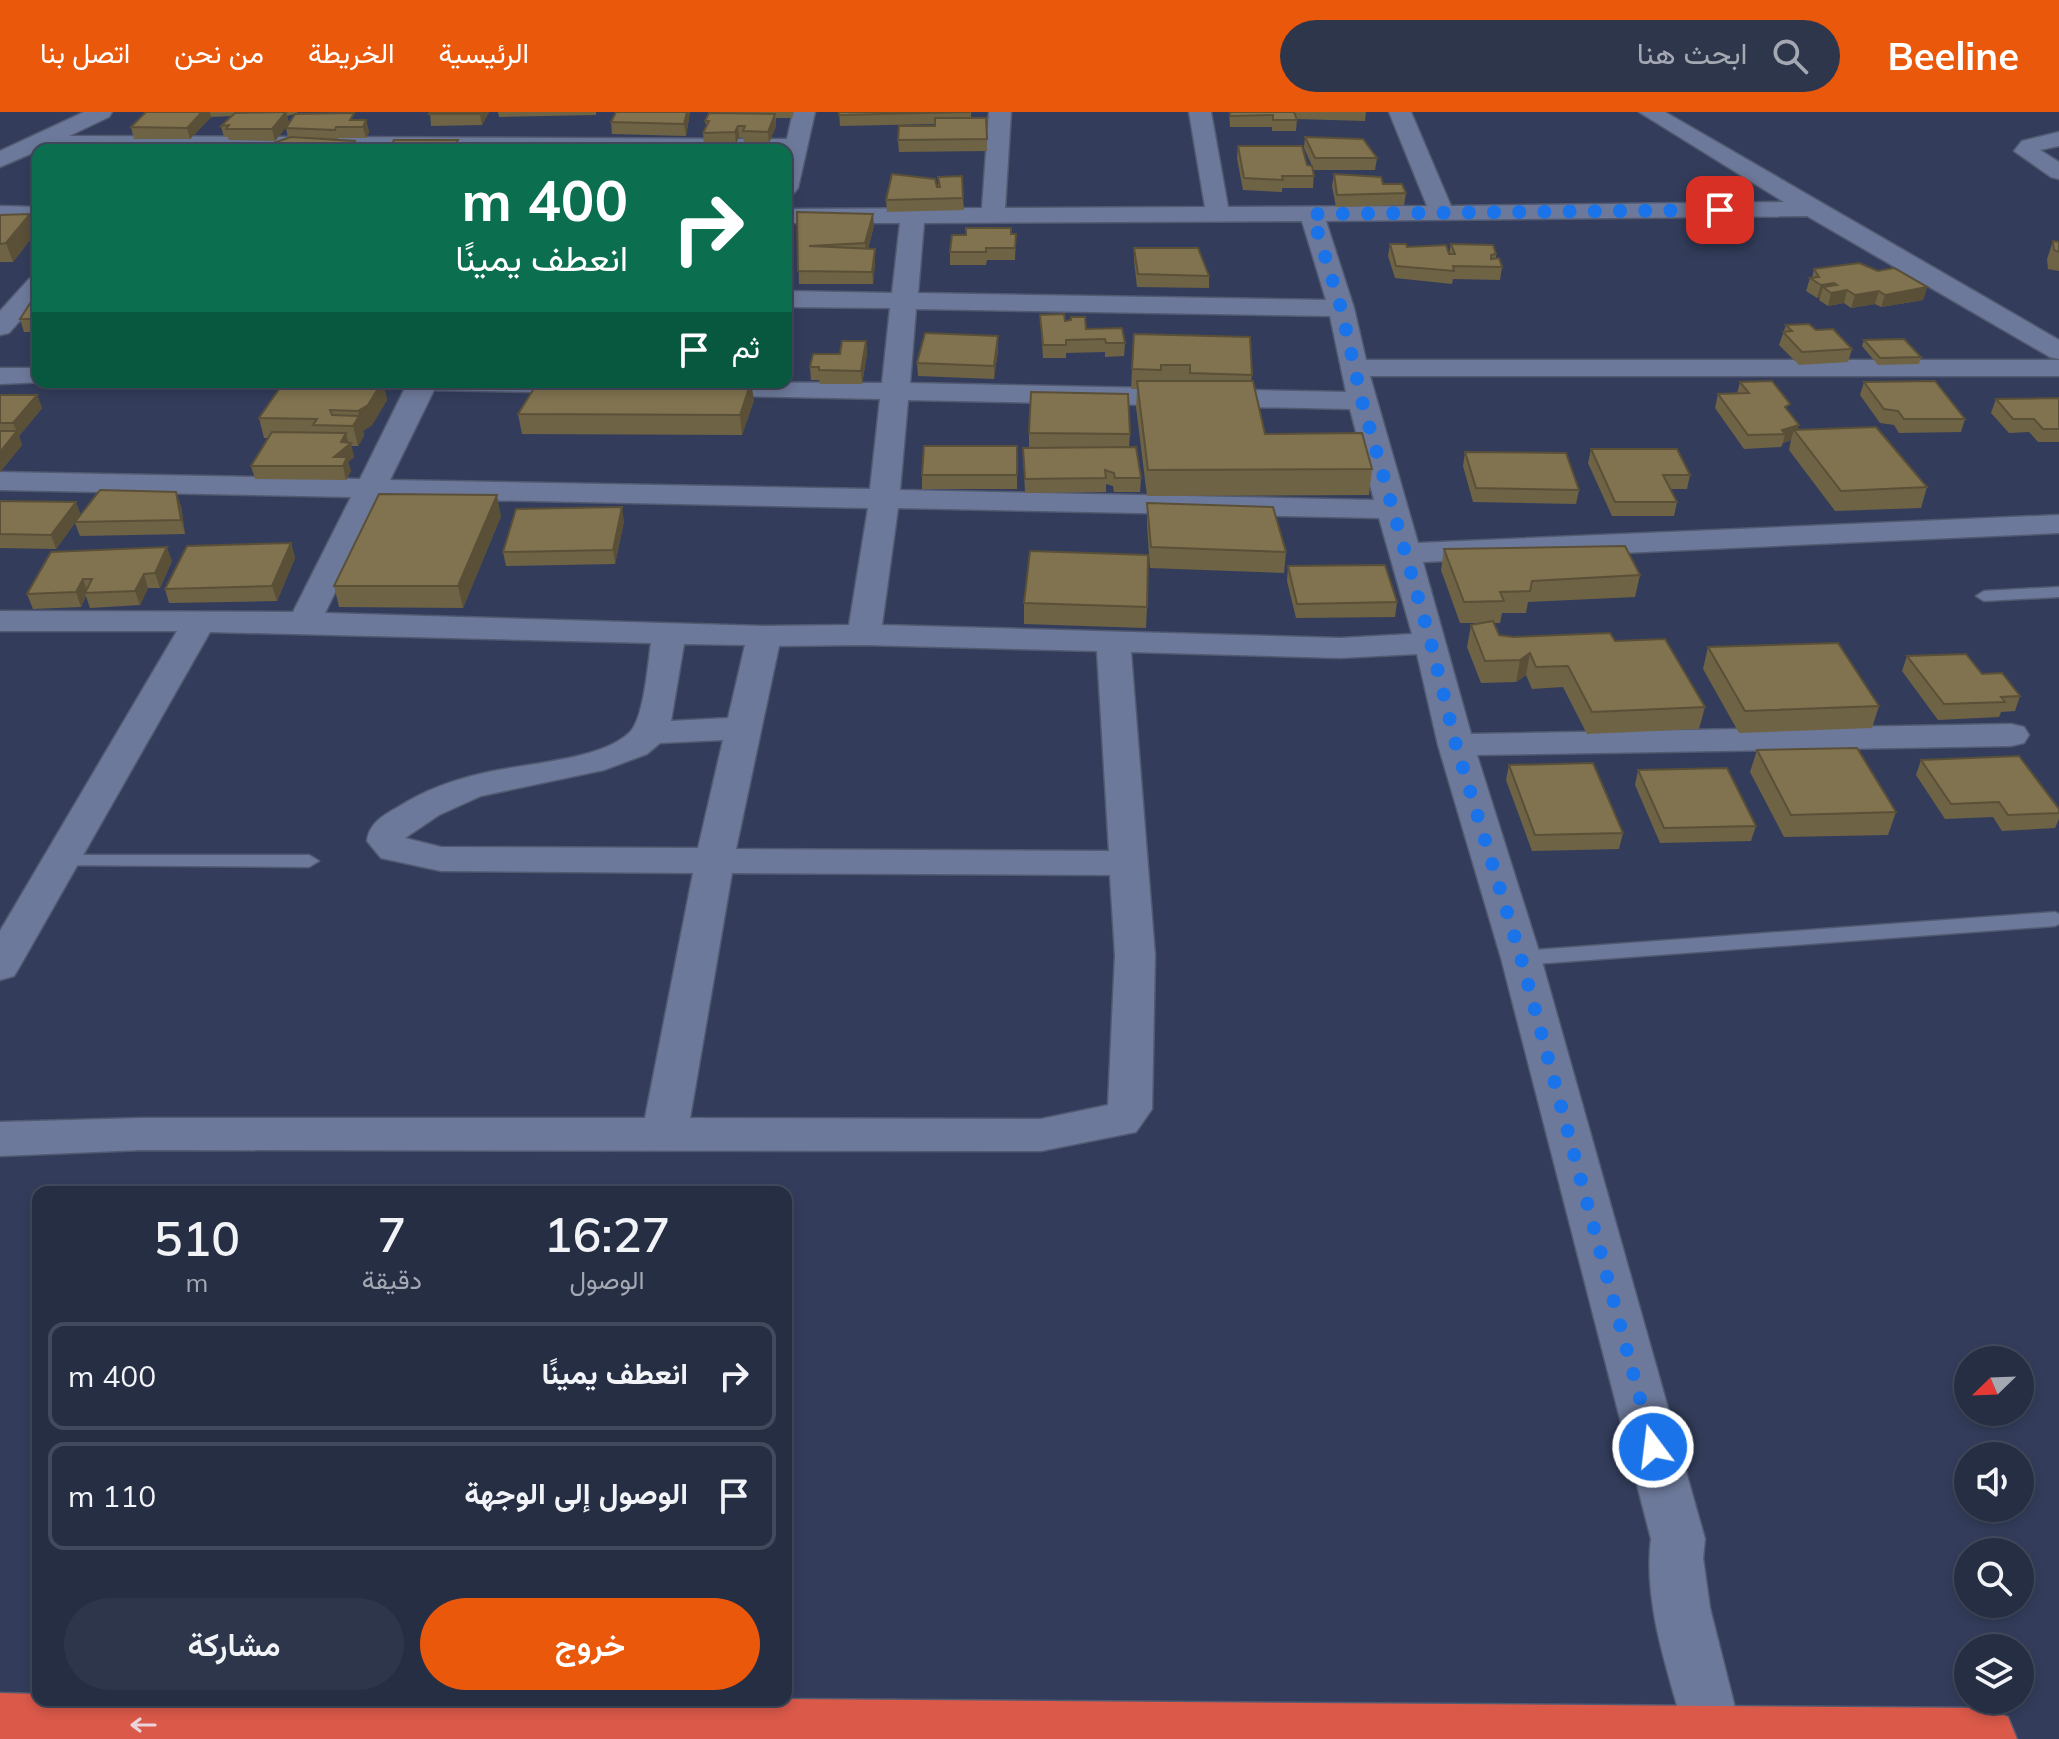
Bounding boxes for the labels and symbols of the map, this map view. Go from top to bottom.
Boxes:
pin [1686,176,1754,244]
north arrow [1954,1346,2034,1426]
position arrow [1611,1405,1695,1489]
one-way arrow [130,1717,157,1733]

